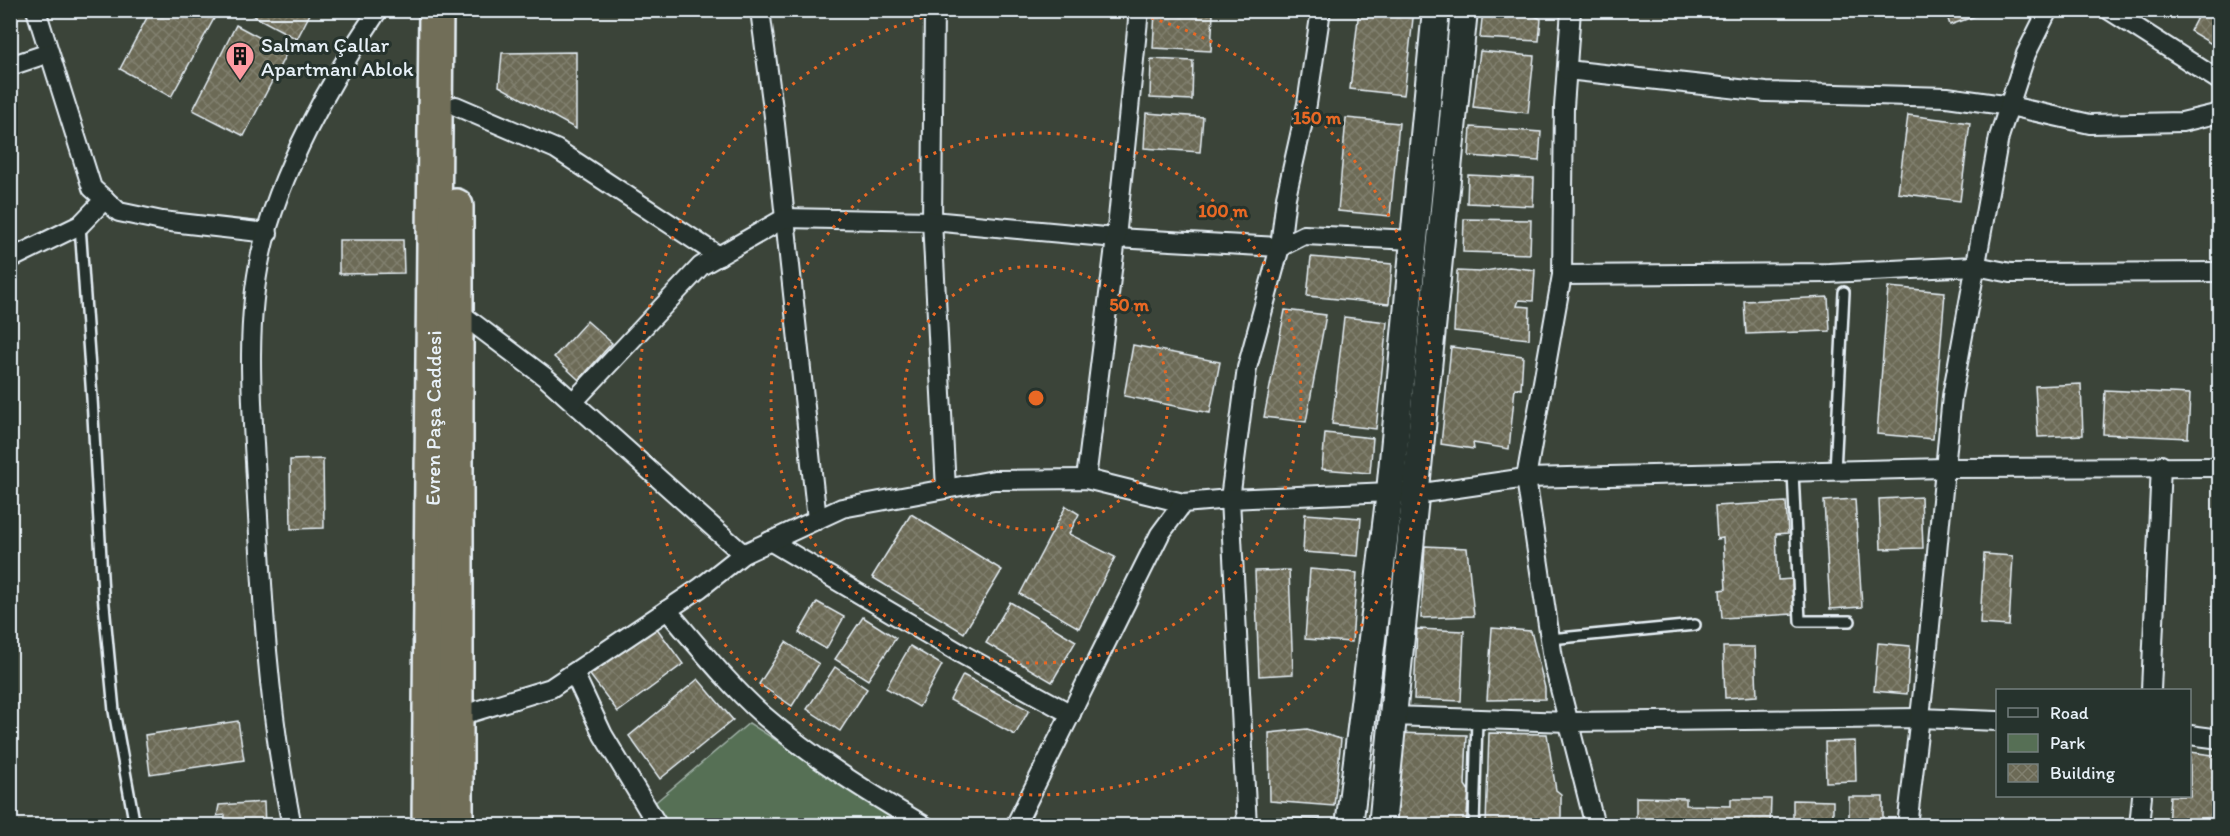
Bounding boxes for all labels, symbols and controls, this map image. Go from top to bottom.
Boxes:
place label: Salman Çallar Apartmanı Ablok [261,32,414,81]
building icon: Salman Çallar Apartmanı Ablok [224,40,256,82]
text: 150 m [1293,107,1342,129]
text: 100 m [1198,200,1249,222]
text: 50 m [1109,294,1150,316]
street label: Evren Paşa Caddesi [419,330,446,506]
centre of rings [1026,388,1046,408]
legend [1996,689,2191,797]
text: Road [2050,702,2089,724]
text: Park [2050,732,2085,754]
text: Building [2050,762,2116,784]

